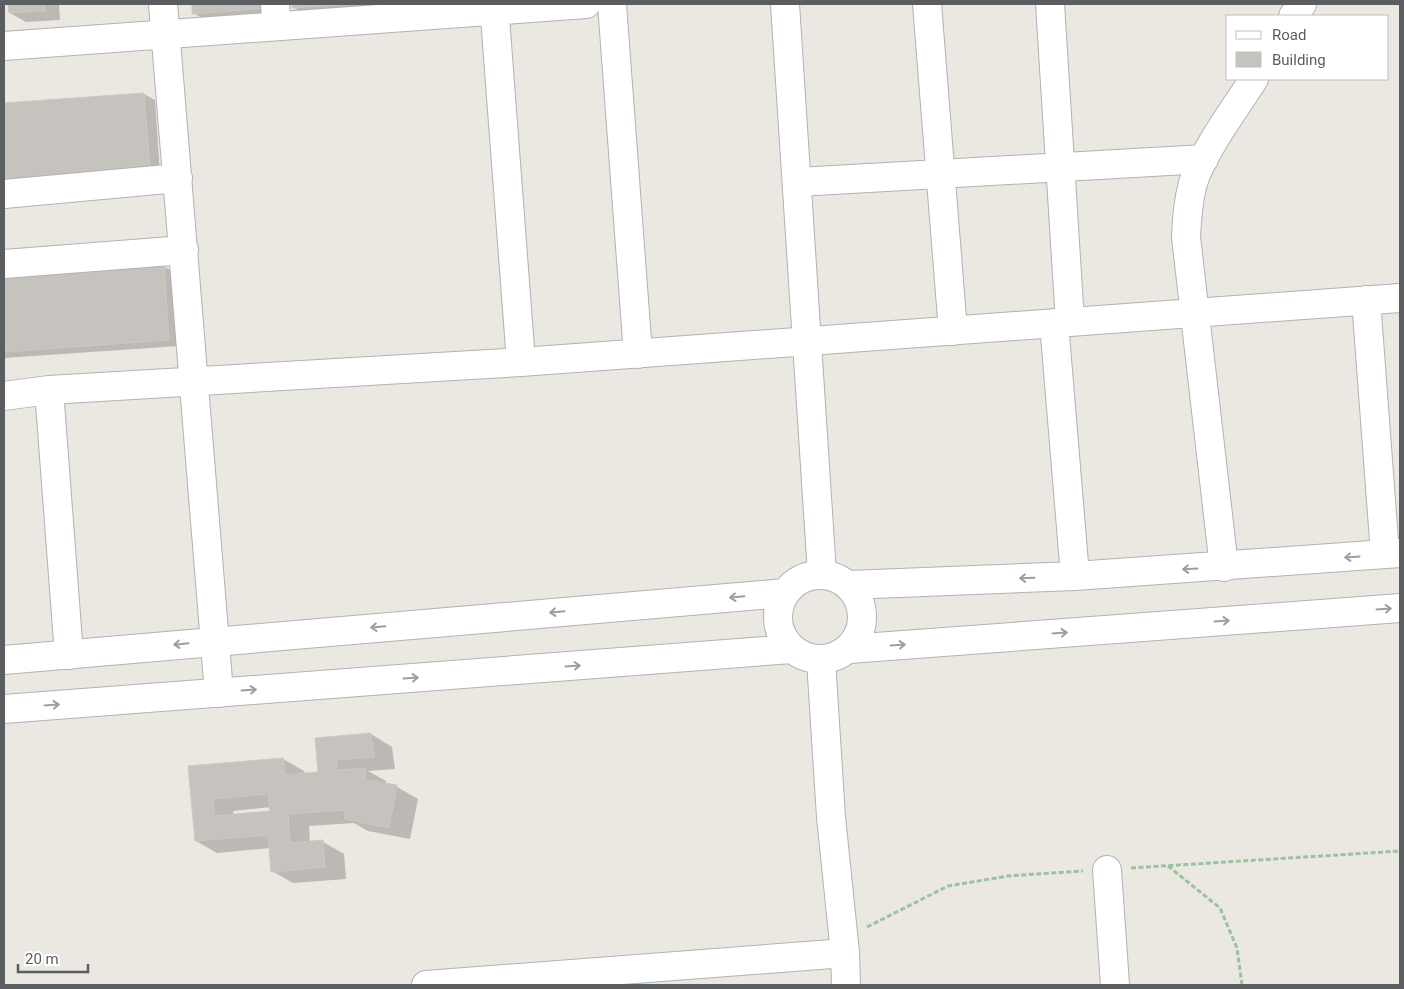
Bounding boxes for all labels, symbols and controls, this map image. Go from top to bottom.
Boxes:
legend [1226,15,1389,80]
text: Road [1272,26,1306,44]
text: Building [1272,51,1326,69]
one-way arrow [1344,552,1360,562]
one-way arrow [1182,564,1198,573]
one-way arrow [1020,573,1036,582]
one-way arrow [729,592,745,601]
one-way arrow [1376,605,1392,614]
one-way arrow [550,607,566,616]
one-way arrow [1214,616,1230,626]
one-way arrow [370,622,386,631]
one-way arrow [1052,628,1068,638]
one-way arrow [174,639,190,648]
one-way arrow [890,640,906,650]
one-way arrow [565,661,581,670]
one-way arrow [403,673,419,683]
one-way arrow [241,686,257,695]
one-way arrow [44,701,60,710]
scale bar [18,942,88,974]
text: 20 m [25,950,59,968]

